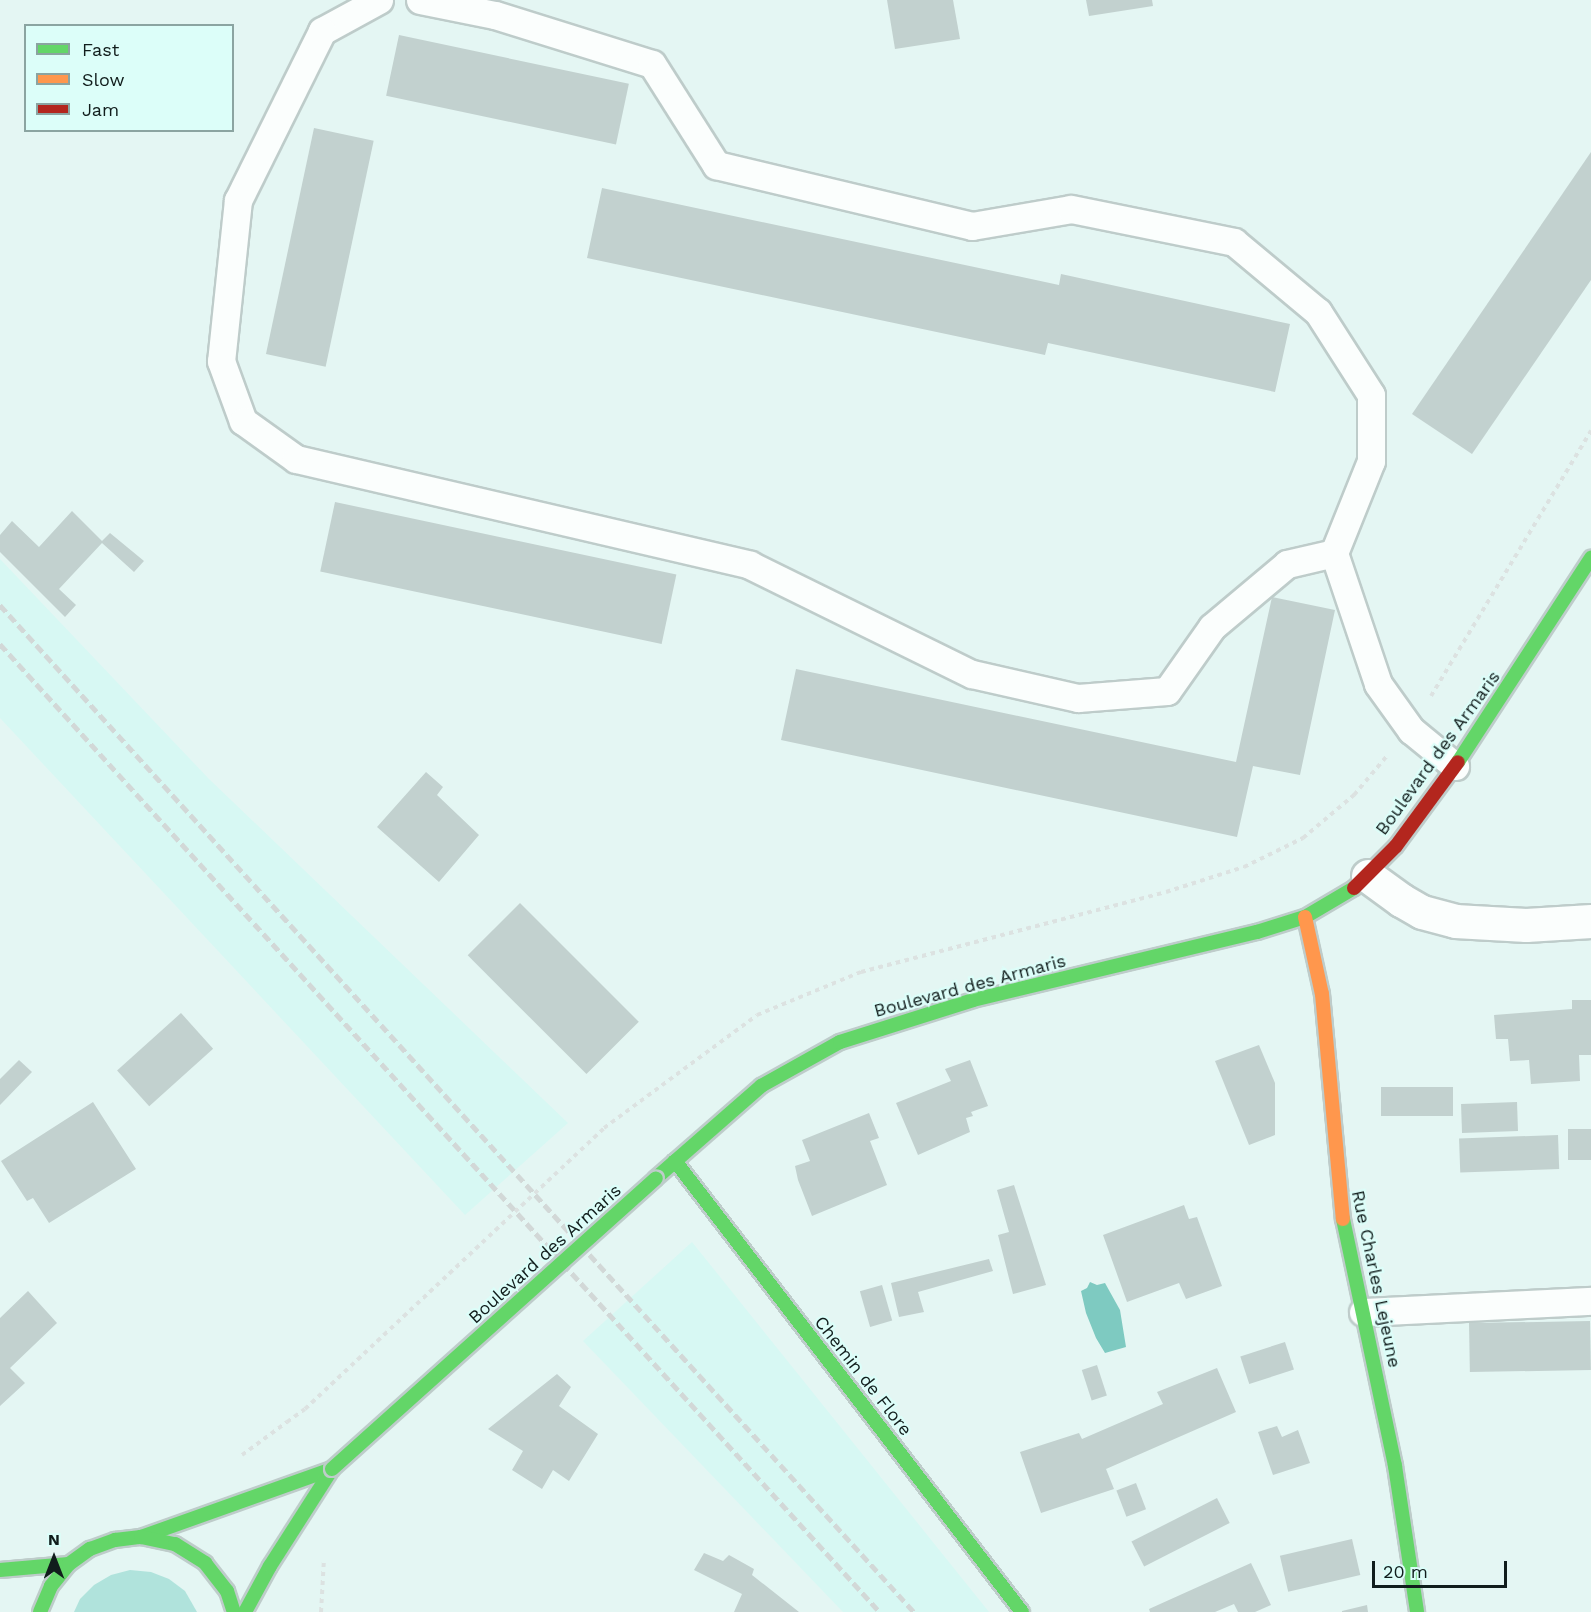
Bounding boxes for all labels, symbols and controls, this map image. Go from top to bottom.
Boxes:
legend [24,24,234,132]
text: Fast [82,39,119,60]
text: Slow [82,69,125,90]
text: Jam [82,99,119,120]
street label: Boulevard des Armaris [1371,666,1505,840]
street label: Boulevard des Armaris [871,950,1069,1022]
street label: Boulevard des Armaris [464,1180,626,1328]
street label: Rue Charles Lejeune [1347,1188,1405,1370]
street label: Chemin de Flore [810,1312,916,1440]
north arrow [24,1528,84,1588]
text: N [48,1530,60,1549]
scale bar [1375,1549,1510,1587]
text: 20 m [1383,1561,1428,1582]

